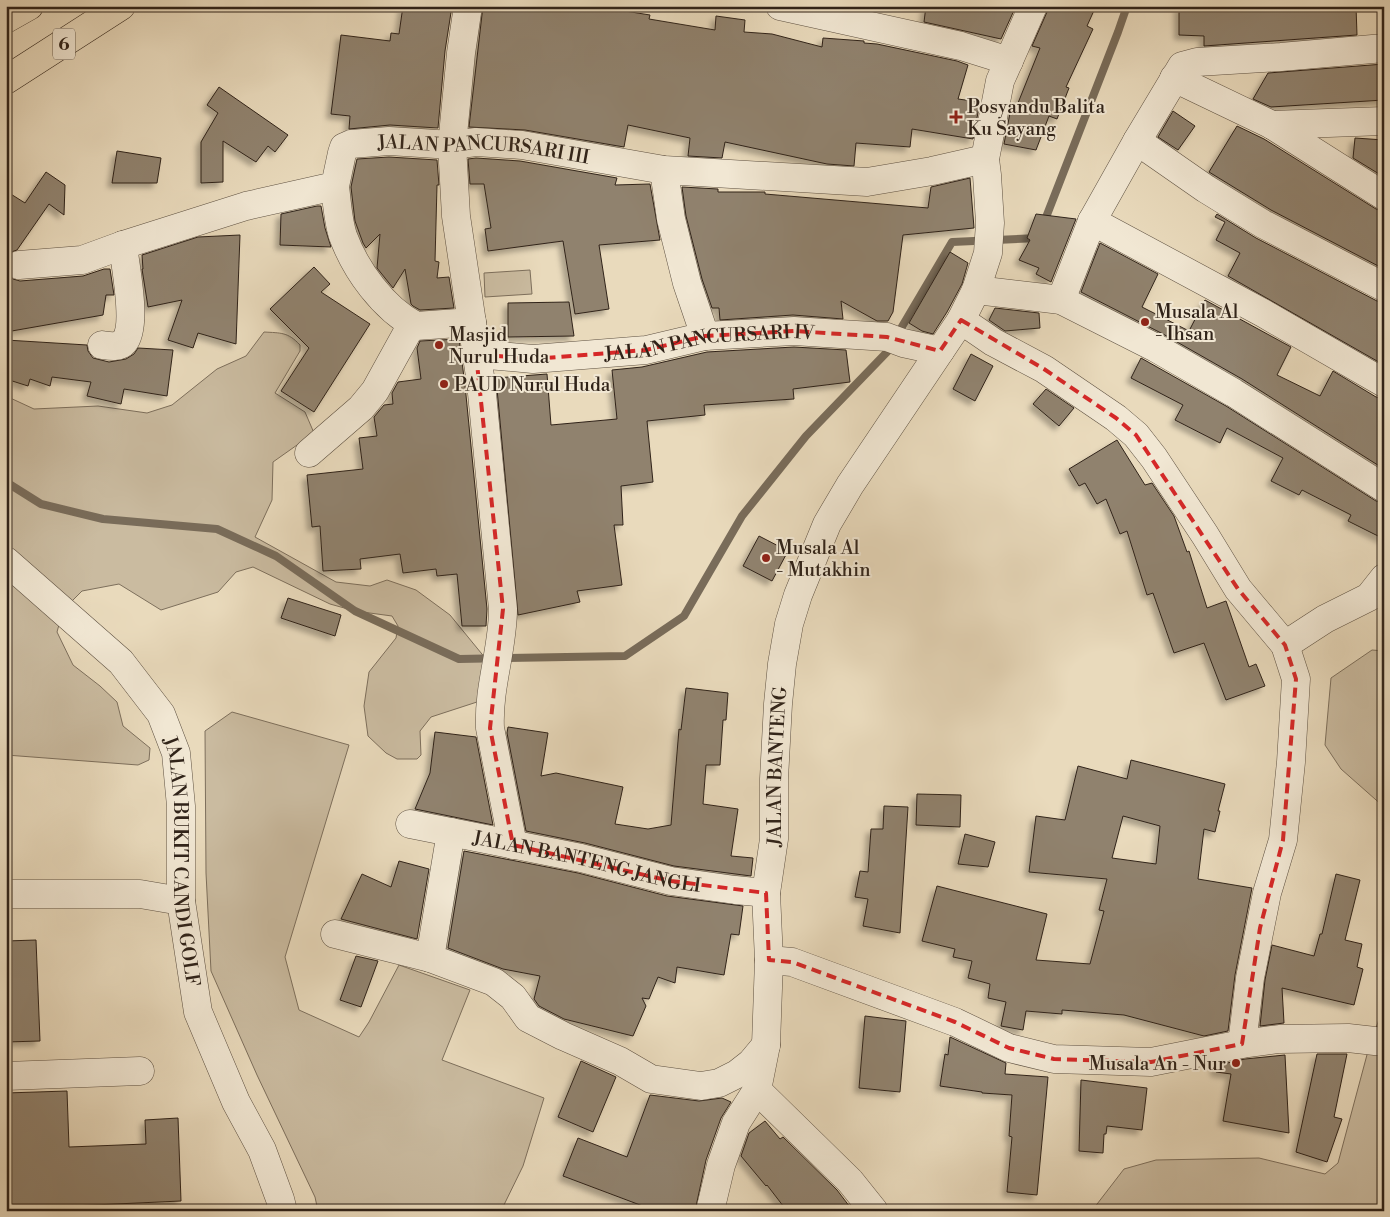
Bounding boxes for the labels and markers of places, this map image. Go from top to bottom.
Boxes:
place label: Posyandu Balita Ku Sayang [967,95,1105,141]
marker: Posyandu Balita Ku Sayang [949,110,963,124]
place label: Musala Al - Ihsan [1155,300,1239,346]
marker: Musala Al - Ihsan [1139,316,1151,328]
place label: Masjid Nurul Huda [449,323,550,369]
marker: Masjid Nurul Huda [433,339,445,351]
place label: PAUD Nurul Huda [454,373,611,397]
marker: PAUD Nurul Huda [438,378,450,390]
place label: Musala Al - Mutakhin [776,536,871,582]
marker: Musala Al - Mutakhin [760,552,772,564]
place label: Musala An - Nur [1089,1052,1226,1076]
marker: Musala An - Nur [1230,1057,1242,1069]

